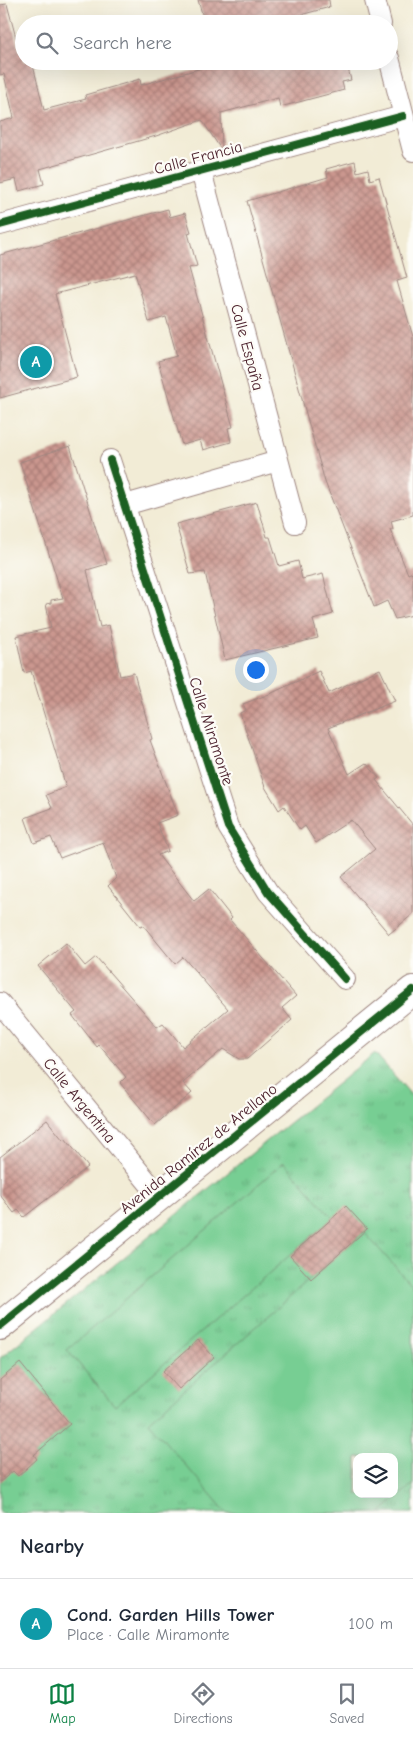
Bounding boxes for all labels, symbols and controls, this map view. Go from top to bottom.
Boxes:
search box [15,15,398,70]
icon: search [33,29,61,57]
text: Search here [73,32,172,54]
street label: Calle Francia [152,138,244,178]
street label: Calle España [227,302,267,392]
pin: A [20,343,52,381]
your location [243,657,269,683]
street label: Calle Miramonte [185,675,237,788]
street label: Calle Argentina [39,1054,119,1147]
street label: Avenida Ramírez de Arellano [116,1080,281,1218]
map controls [353,1453,398,1498]
button: layers [353,1453,398,1498]
text: Nearby [20,1534,84,1558]
text: Cond. Garden Hills Tower [67,1604,274,1626]
text: A [32,1615,40,1633]
text: 100 m [349,1615,393,1633]
text: Place · Calle Miramonte [67,1626,229,1644]
tab: Map [48,1680,76,1727]
tab: Directions [173,1680,233,1727]
tab: Saved [330,1680,365,1727]

